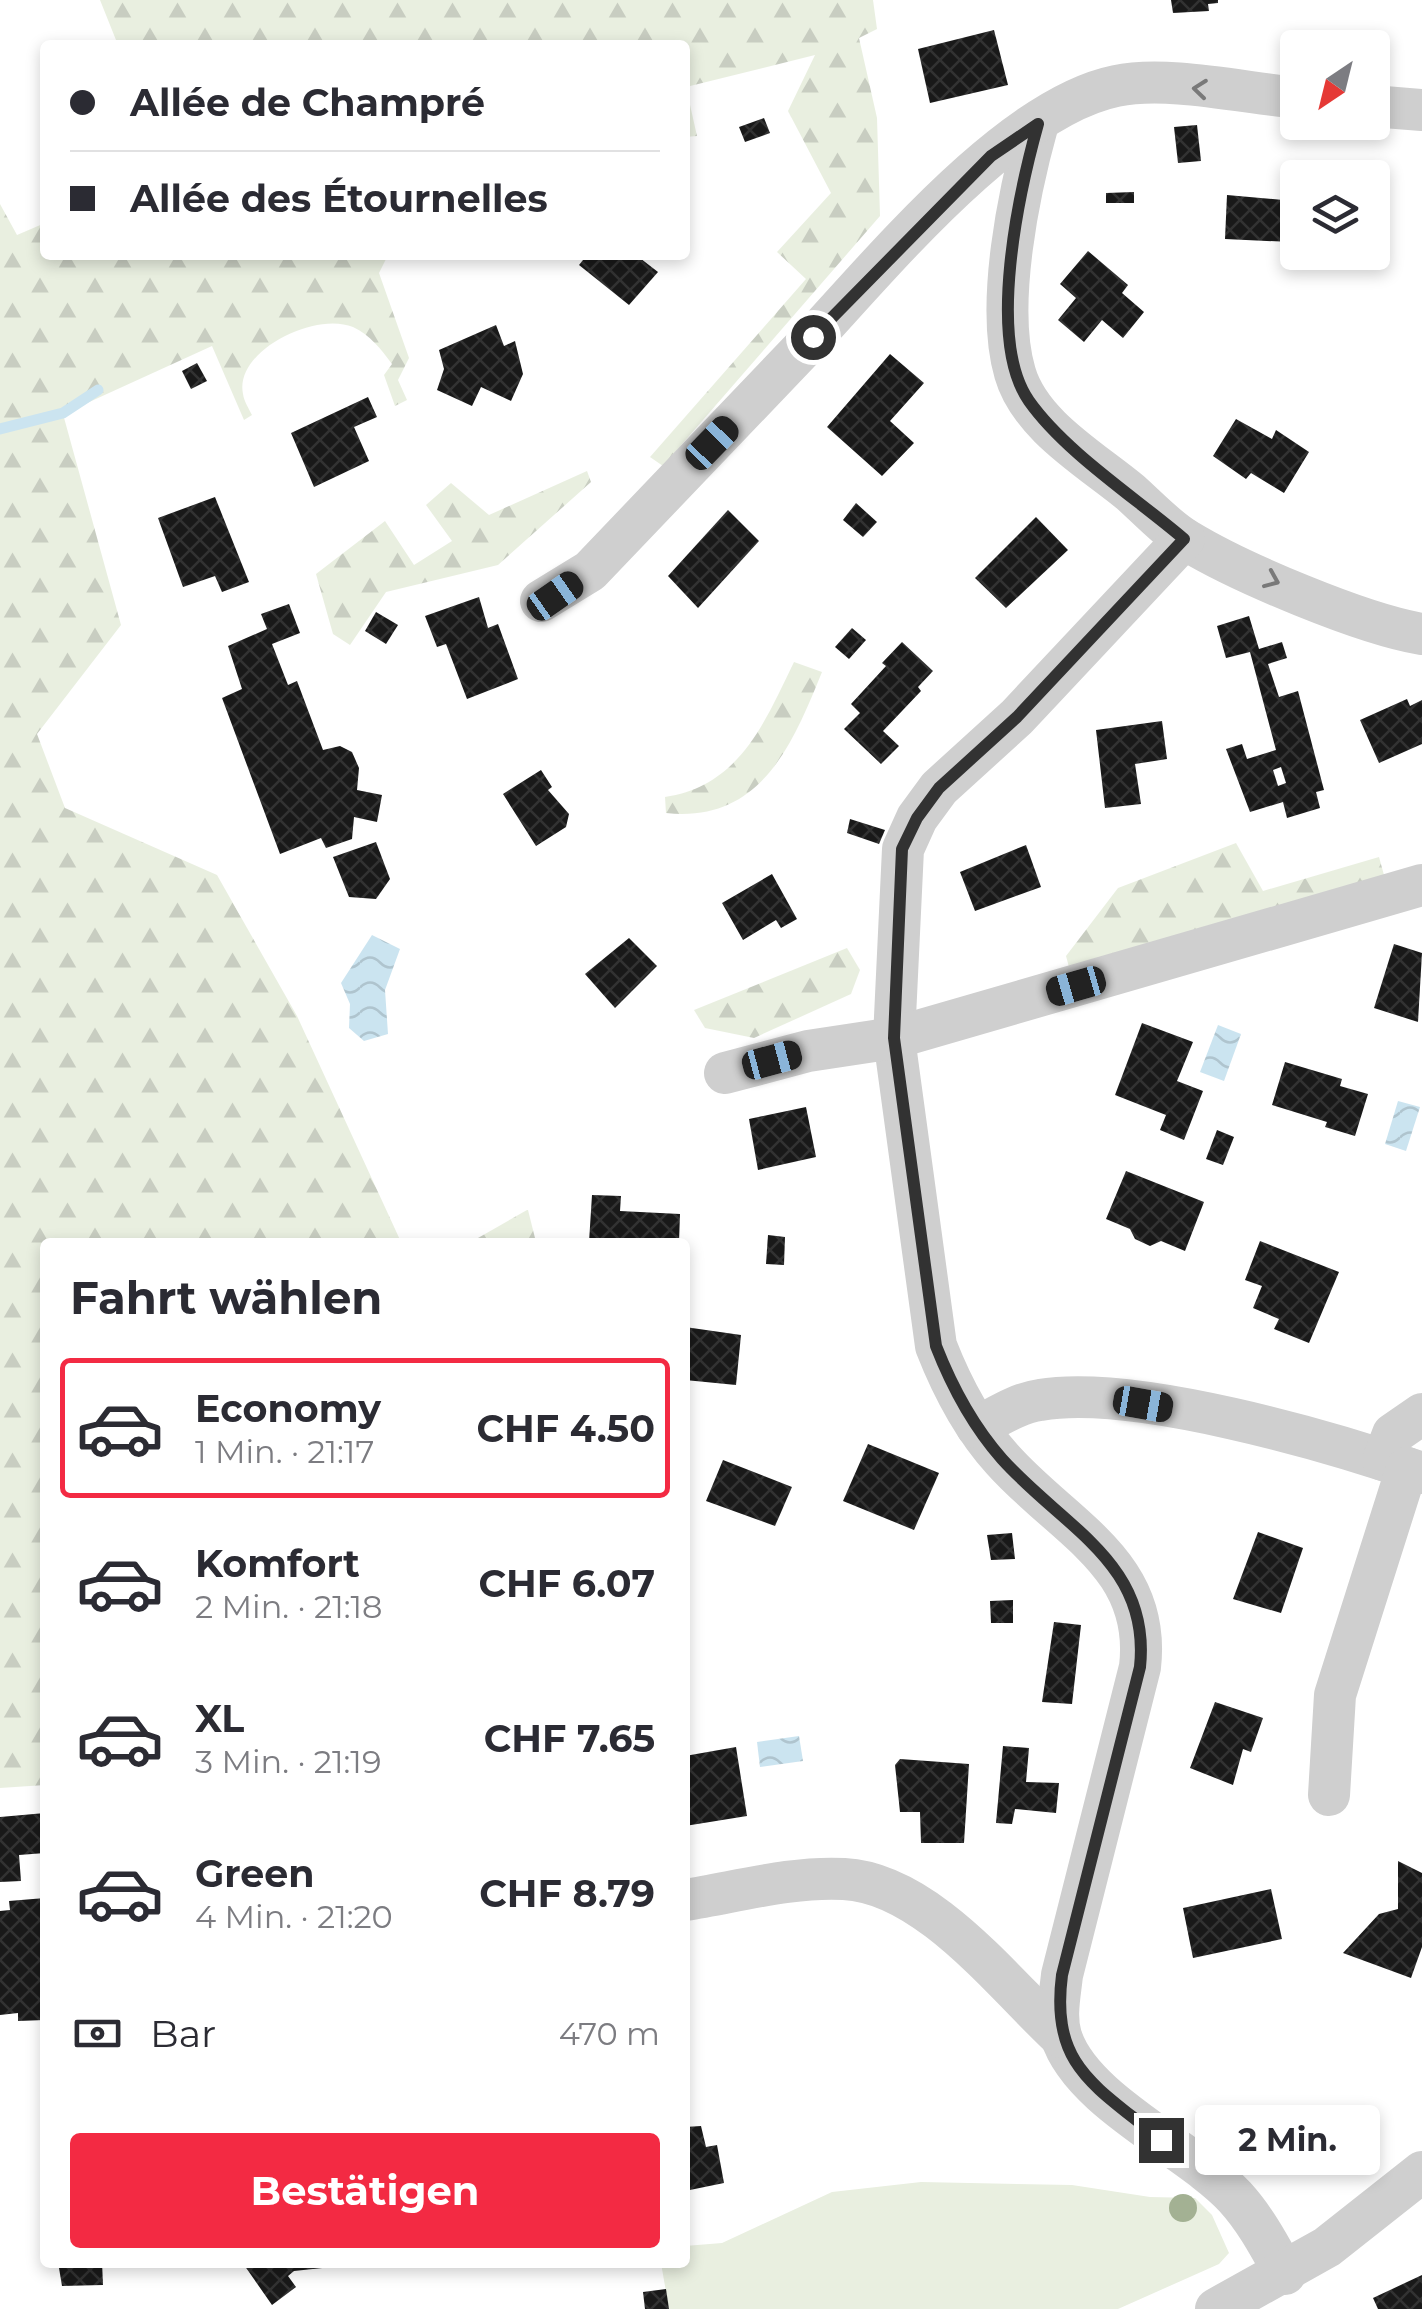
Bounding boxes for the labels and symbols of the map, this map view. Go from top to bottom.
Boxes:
north arrow [1280,30,1390,140]
one-way arrow [1192,78,1208,100]
route start [791,315,836,360]
car [680,411,744,475]
car [522,567,588,625]
one-way arrow [1262,568,1280,588]
car [1043,963,1109,1009]
car [739,1038,805,1082]
car [1111,1384,1175,1424]
callout: 2 Min. [1196,2105,1381,2175]
route end [1139,2118,1184,2163]

